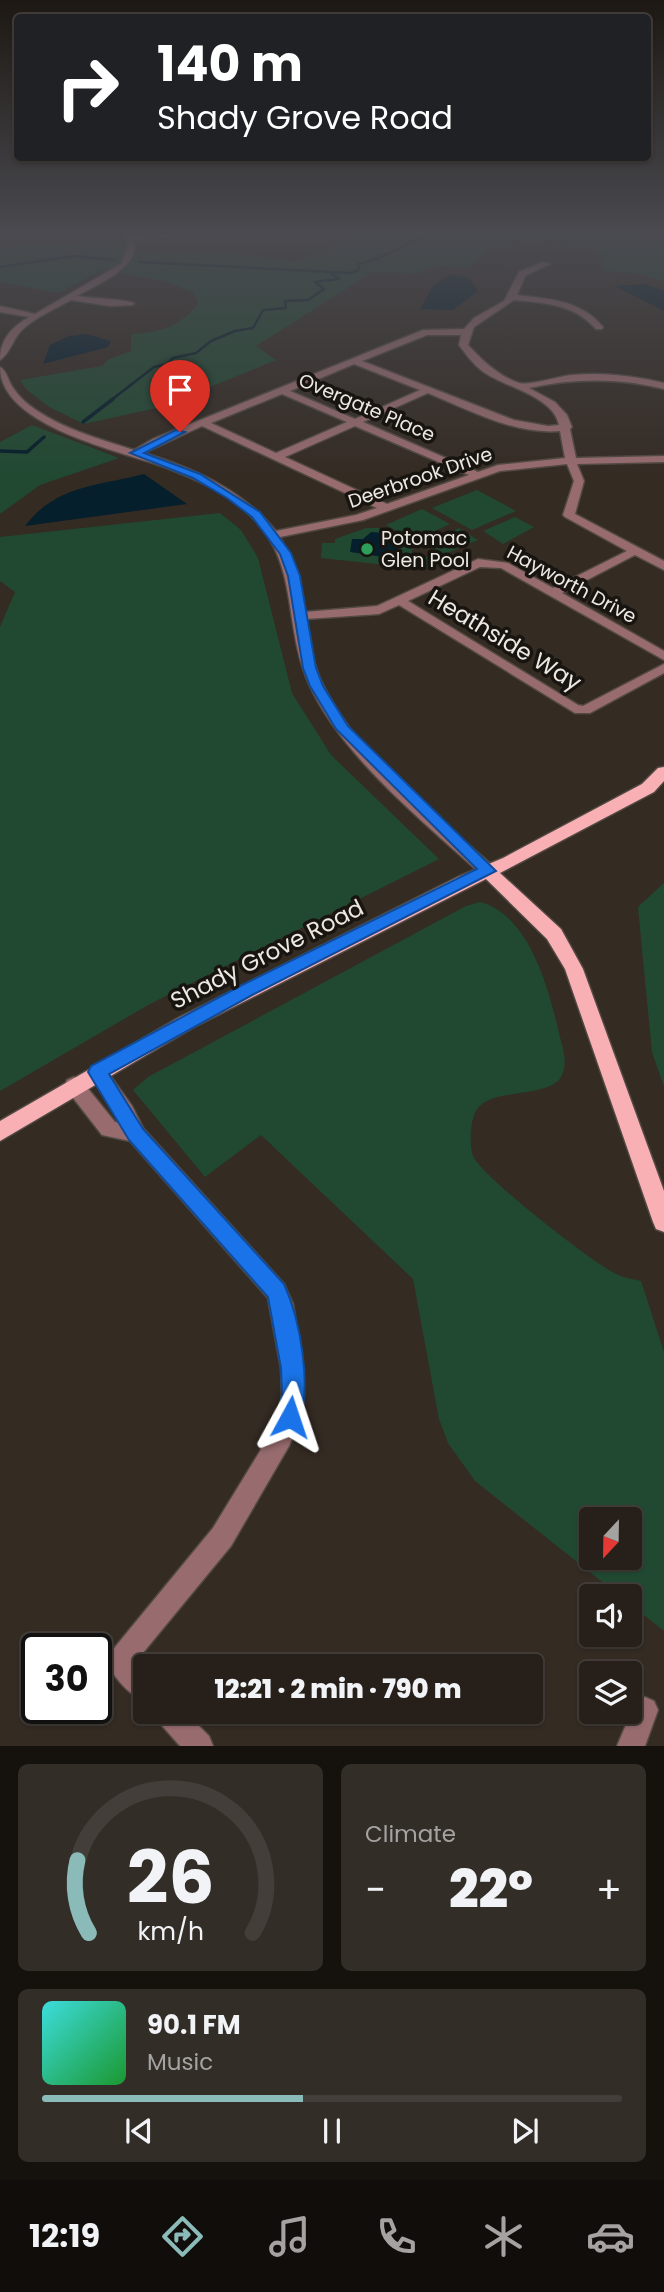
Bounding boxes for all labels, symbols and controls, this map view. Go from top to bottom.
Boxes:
text: 140 m [157,30,303,98]
icon: right [42,42,133,133]
text: Shady Grove Road [157,95,453,140]
pin [150,360,210,432]
street label: Overgate Place [294,367,439,448]
icon: arrive [161,371,199,409]
street label: Deerbrook Drive [344,440,496,515]
place label: Potomac Glen Pool [381,525,469,574]
street label: Hayworth Drive [502,539,641,630]
marker: Potomac Glen Pool [359,541,375,557]
street label: Heathside Way [422,582,588,698]
street label: Shady Grove Road [165,891,369,1017]
position arrow [253,1380,327,1454]
north arrow [579,1507,642,1570]
map controls [579,1507,642,1724]
button: sound [579,1584,642,1647]
speed limit sign: 30 [21,1633,112,1724]
button: layers [579,1661,642,1724]
text: 12:21 · 2 min · 790 m [215,1671,461,1707]
text: Climate [365,1818,456,1850]
text: 26 [127,1828,214,1929]
text: 22° [449,1853,533,1926]
text: − [365,1863,386,1916]
text: + [596,1863,622,1916]
text: km/h [137,1914,204,1949]
text: 90.1 FM [147,2007,241,2043]
text: Music [147,2046,213,2078]
icon: previous [120,2112,158,2150]
icon: pause [313,2112,351,2150]
icon: next [506,2112,544,2150]
icon: directions [158,2212,207,2261]
icon: music [265,2212,314,2261]
icon: phone [372,2212,421,2261]
icon: climate [479,2212,528,2261]
icon: car [586,2212,635,2261]
text: 12:19 [29,2213,100,2258]

